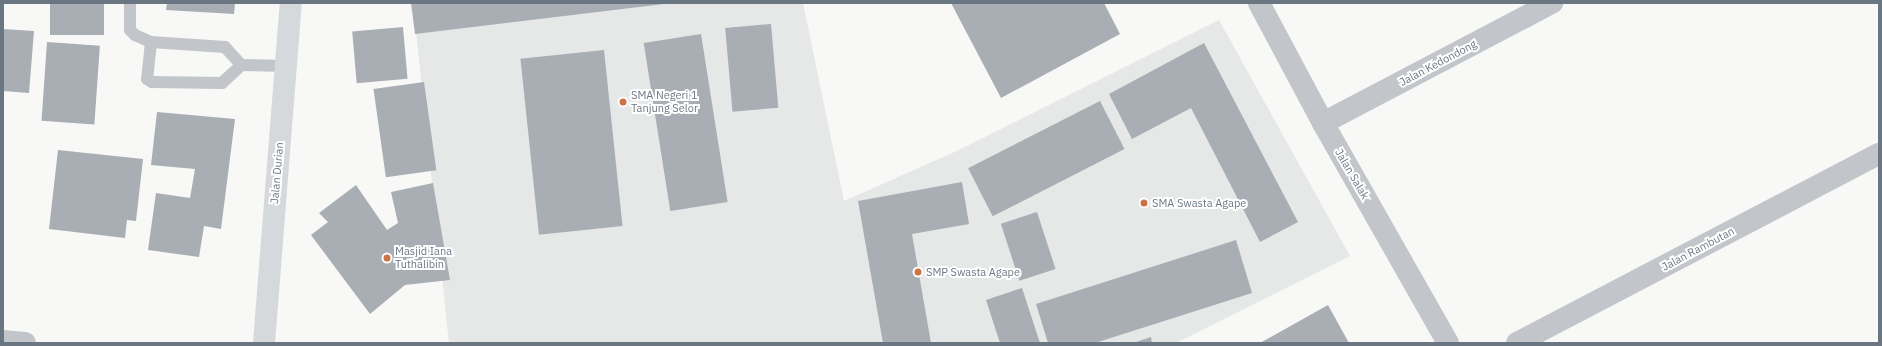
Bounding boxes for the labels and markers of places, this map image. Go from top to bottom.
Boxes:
place label: SMA Negeri 1 Tanjung Selor [631,89,698,115]
marker: SMA Negeri 1 Tanjung Selor [618,97,628,107]
place label: SMA Swasta Agape [1152,196,1246,210]
marker: SMA Swasta Agape [1139,198,1149,208]
place label: Masjid Iana Tuthalibin [395,245,452,271]
marker: Masjid Iana Tuthalibin [382,253,392,263]
place label: SMP Swasta Agape [926,265,1020,279]
marker: SMP Swasta Agape [913,267,923,277]

